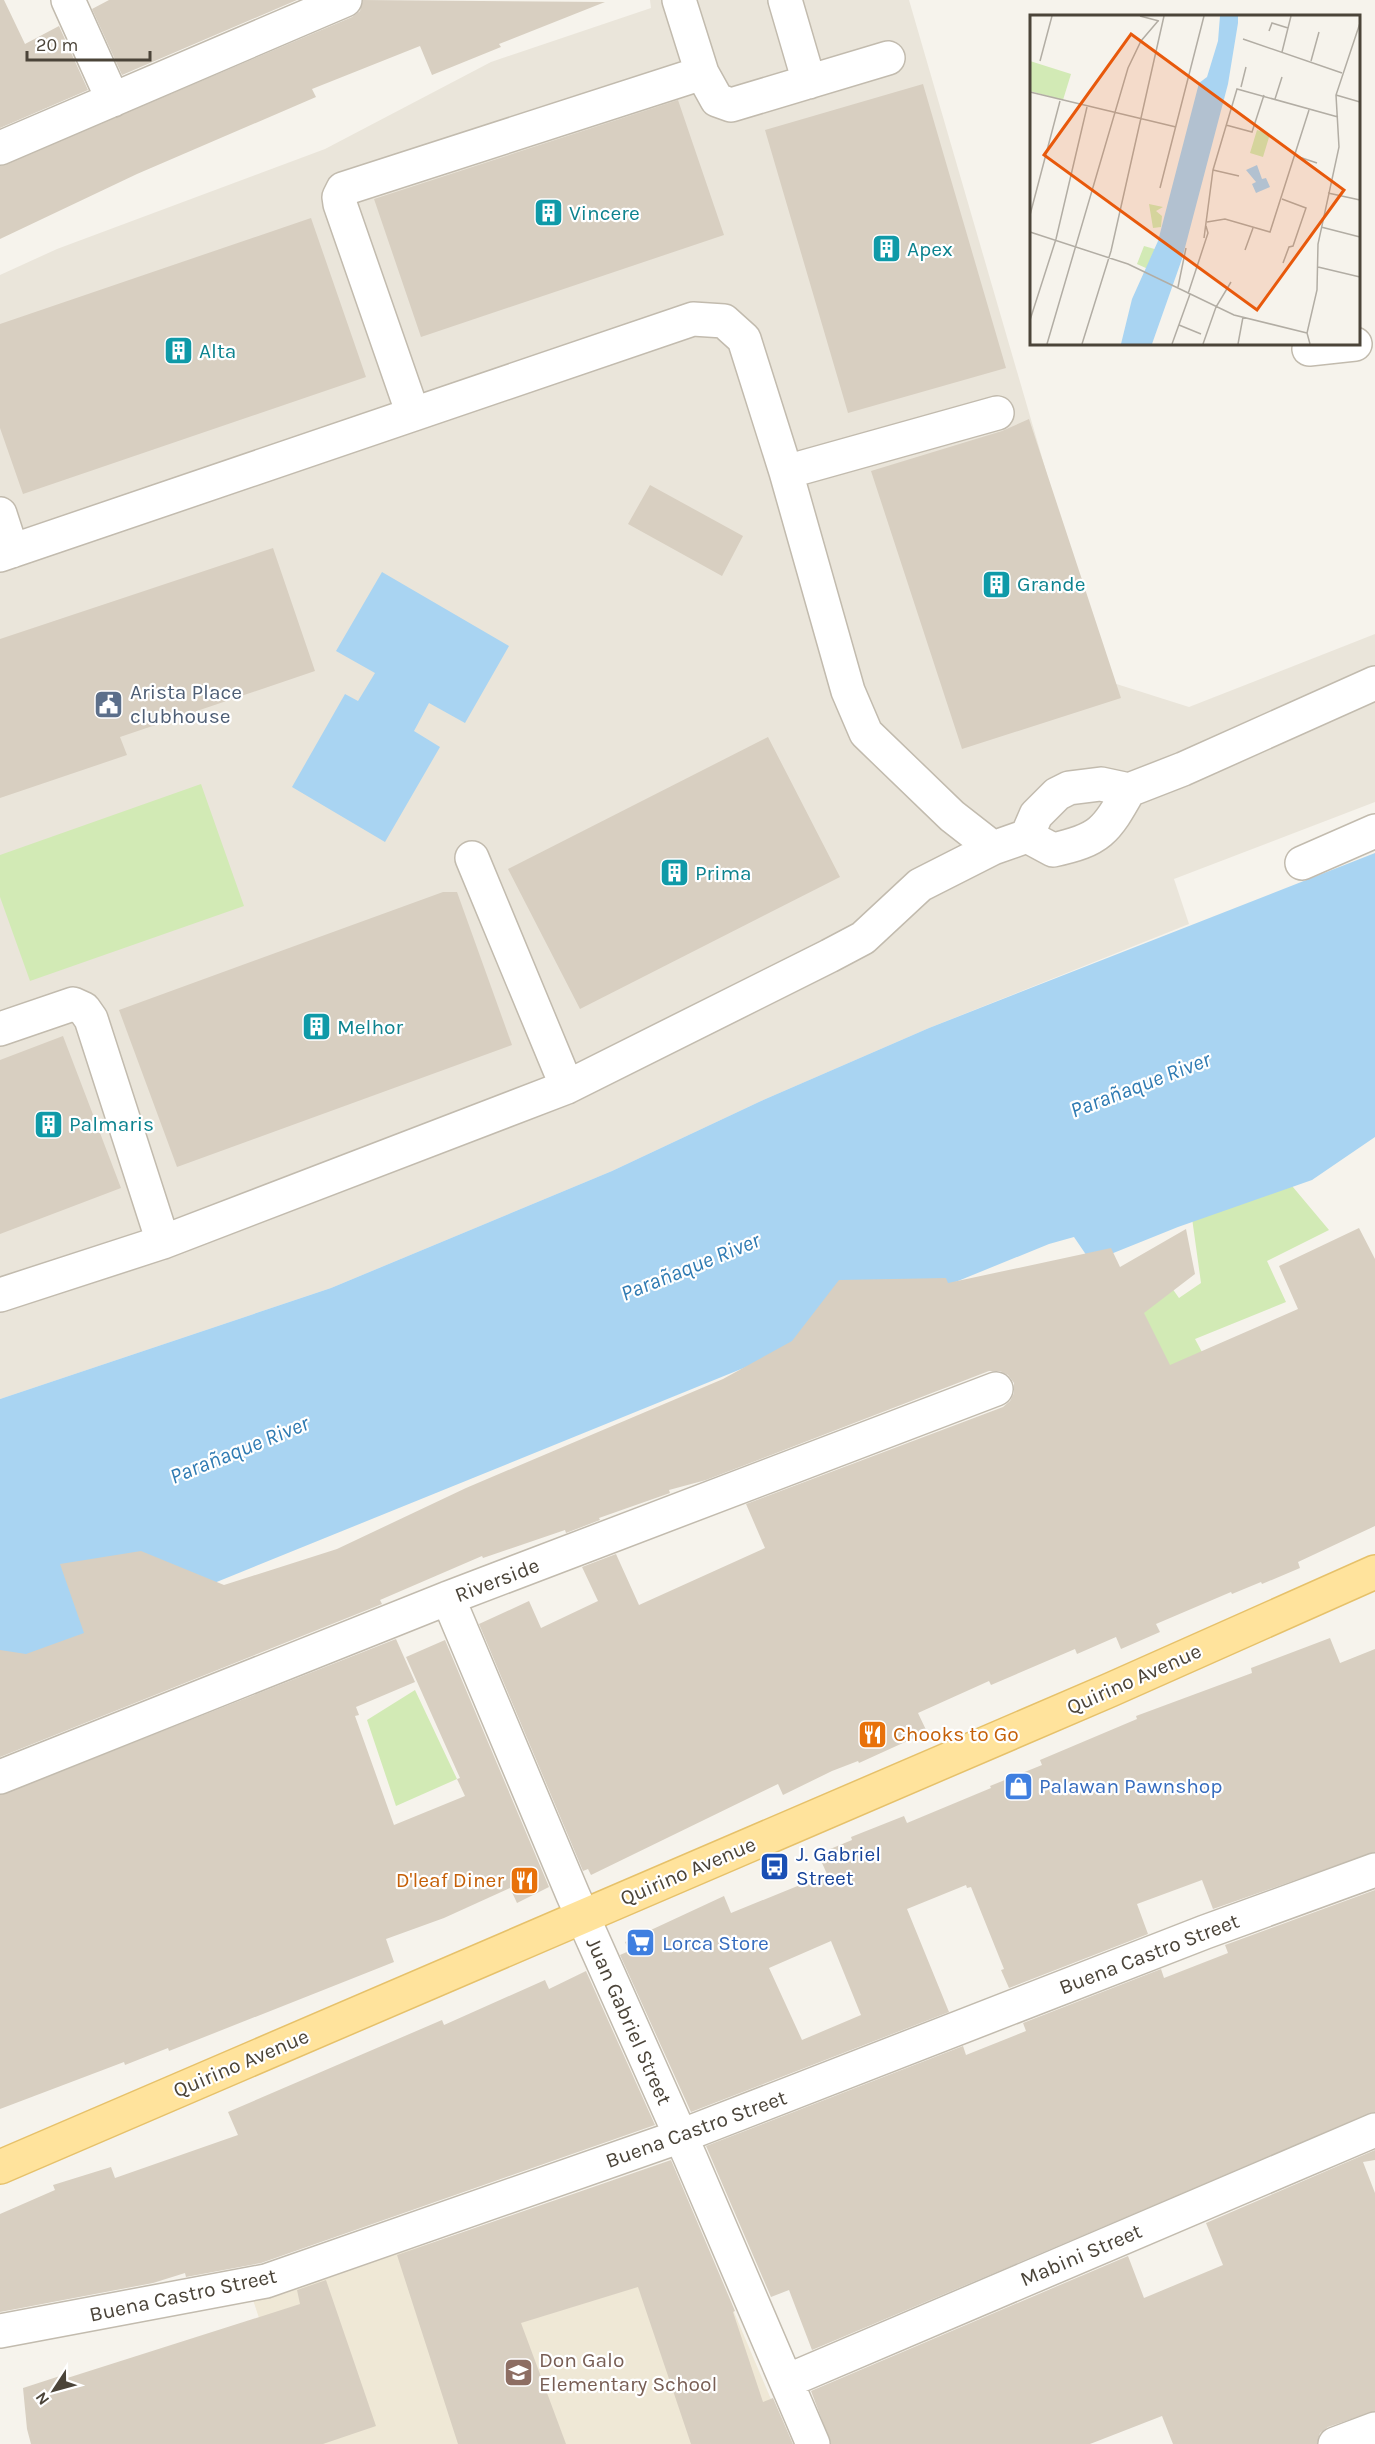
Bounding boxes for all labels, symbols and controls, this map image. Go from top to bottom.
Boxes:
inset map [1030,15,1360,345]
scale bar [27,24,150,62]
text: 20 m [36,34,78,56]
building icon: Vincere [532,197,564,229]
place label: Vincere [569,201,640,225]
building icon: Apex [870,233,902,265]
place label: Apex [907,237,953,261]
building icon: Alta [162,335,194,367]
place label: Alta [199,339,236,363]
building icon: Grande [980,568,1012,600]
place label: Grande [1017,572,1086,596]
place label: Arista Place clubhouse [130,680,242,728]
public building icon: Arista Place clubhouse [93,688,125,720]
building icon: Prima [658,857,690,889]
place label: Prima [695,861,752,885]
building icon: Melhor [300,1011,332,1043]
place label: Melhor [337,1015,404,1039]
water label: Parañaque River [1067,1046,1215,1124]
building icon: Palmaris [32,1108,64,1140]
place label: Palmaris [69,1112,154,1136]
water label: Parañaque River [617,1227,765,1307]
water label: Parañaque River [166,1410,314,1490]
street label: Riverside [451,1553,543,1607]
street label: Quirino Avenue [1063,1639,1205,1719]
restaurant icon: Chooks to Go [856,1718,888,1750]
place label: Chooks to Go [893,1722,1019,1746]
shop icon: Palawan Pawnshop [1002,1770,1034,1802]
place label: Palawan Pawnshop [1039,1774,1223,1798]
street label: Quirino Avenue [617,1832,759,1910]
place label: J. Gabriel Street [796,1842,881,1890]
bus stop icon: J. Gabriel Street [759,1850,791,1882]
restaurant icon: D'leaf Diner [509,1864,541,1896]
place label: D'leaf Diner [396,1868,504,1892]
street label: Buena Castro Street [1056,1909,1242,1999]
supermarket icon: Lorca Store [625,1927,657,1959]
place label: Lorca Store [662,1931,769,1955]
street label: Juan Gabriel Street [581,1933,677,2109]
street label: Quirino Avenue [170,2024,312,2102]
street label: Buena Castro Street [602,2085,790,2173]
street label: Mabini Street [1017,2219,1145,2291]
street label: Buena Castro Street [87,2263,279,2327]
place label: Don Galo Elementary School [539,2348,717,2396]
school or university icon: Don Galo Elementary School [502,2356,534,2388]
north arrow [24,2360,84,2420]
text: N [31,2388,53,2409]

